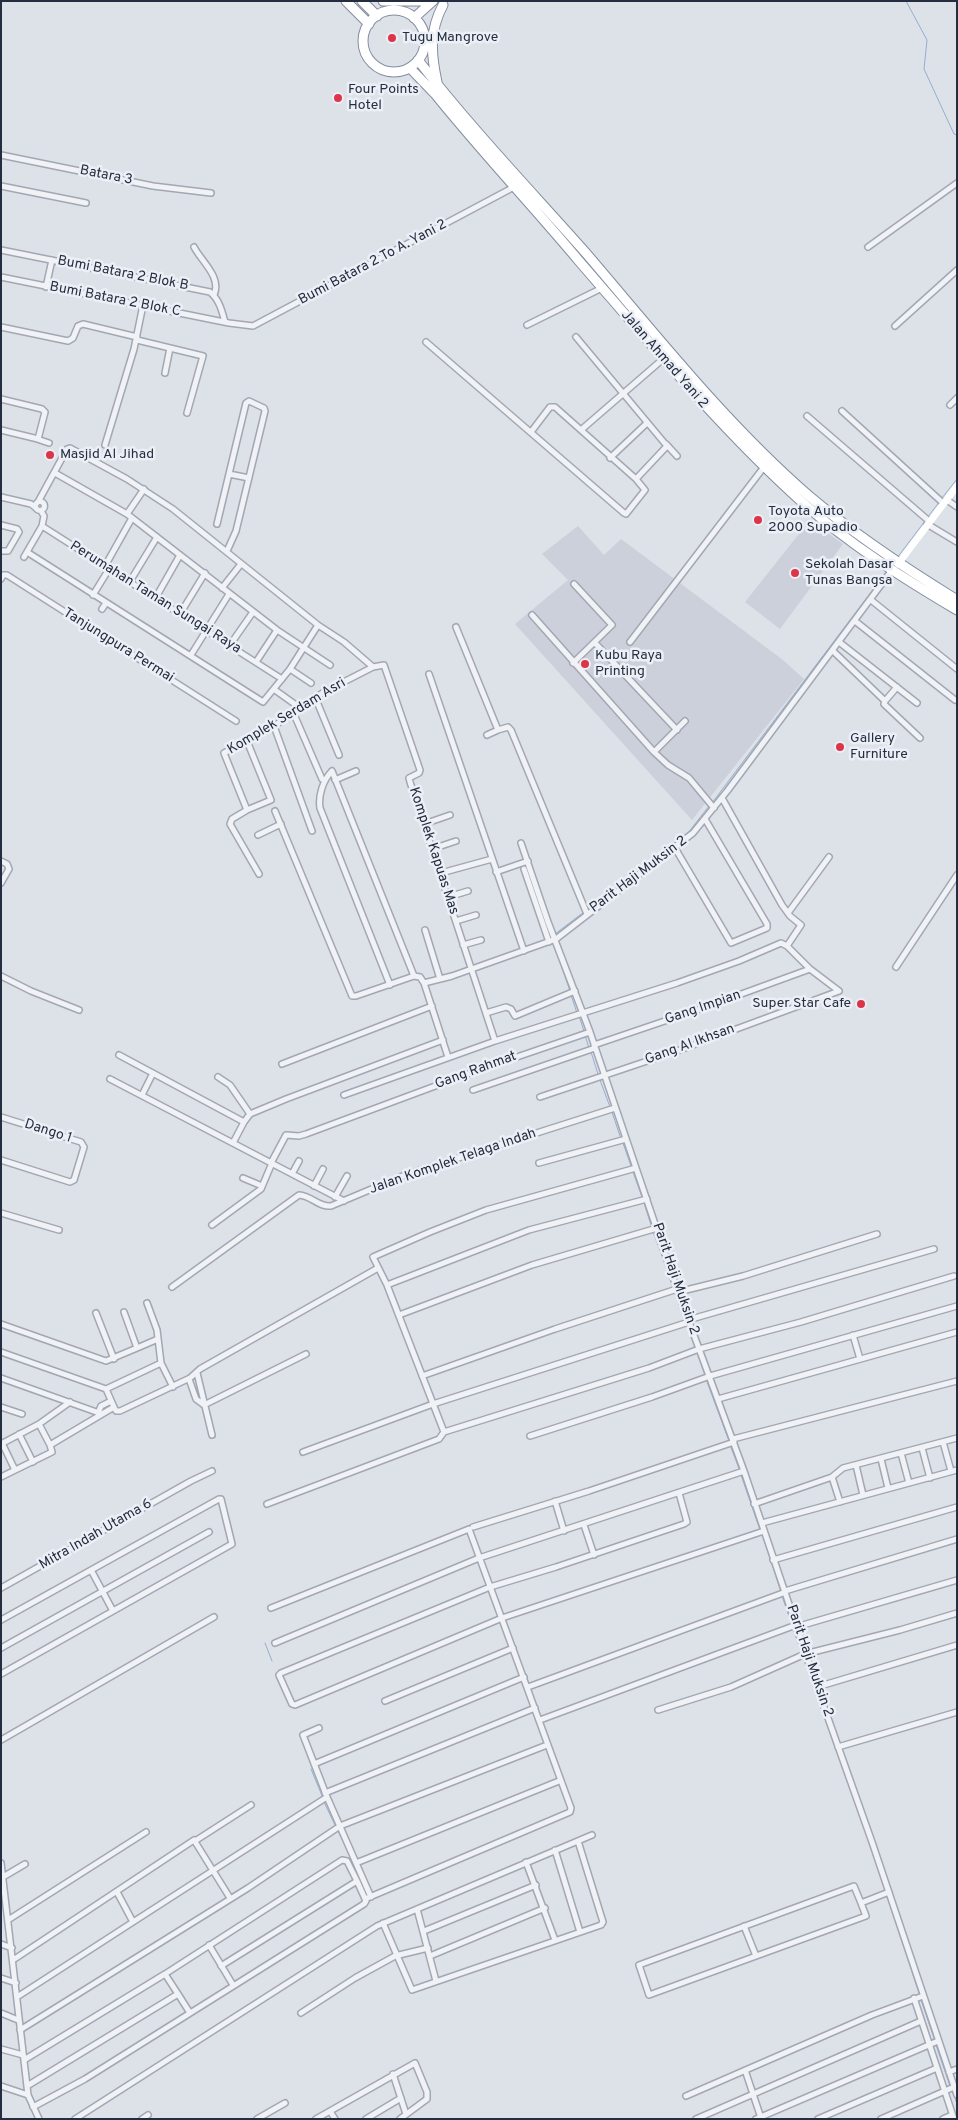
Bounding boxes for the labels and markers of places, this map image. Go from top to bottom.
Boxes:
place label: Tugu Mangrove [402,30,498,46]
marker: Tugu Mangrove [386,32,398,44]
place label: Four Points Hotel [348,82,419,114]
marker: Four Points Hotel [332,92,344,104]
place label: Masjid Al Jihad [60,447,154,463]
marker: Masjid Al Jihad [44,449,56,461]
place label: Toyota Auto 2000 Supadio [768,504,858,536]
marker: Toyota Auto 2000 Supadio [752,514,764,526]
place label: Sekolah Dasar Tunas Bangsa [805,557,894,590]
marker: Sekolah Dasar Tunas Bangsa [789,567,801,579]
place label: Kubu Raya Printing [595,648,662,680]
marker: Kubu Raya Printing [579,658,591,670]
place label: Gallery Furniture [850,731,908,764]
marker: Gallery Furniture [834,741,846,753]
place label: Super Star Cafe [752,996,851,1012]
marker: Super Star Cafe [855,998,867,1010]

